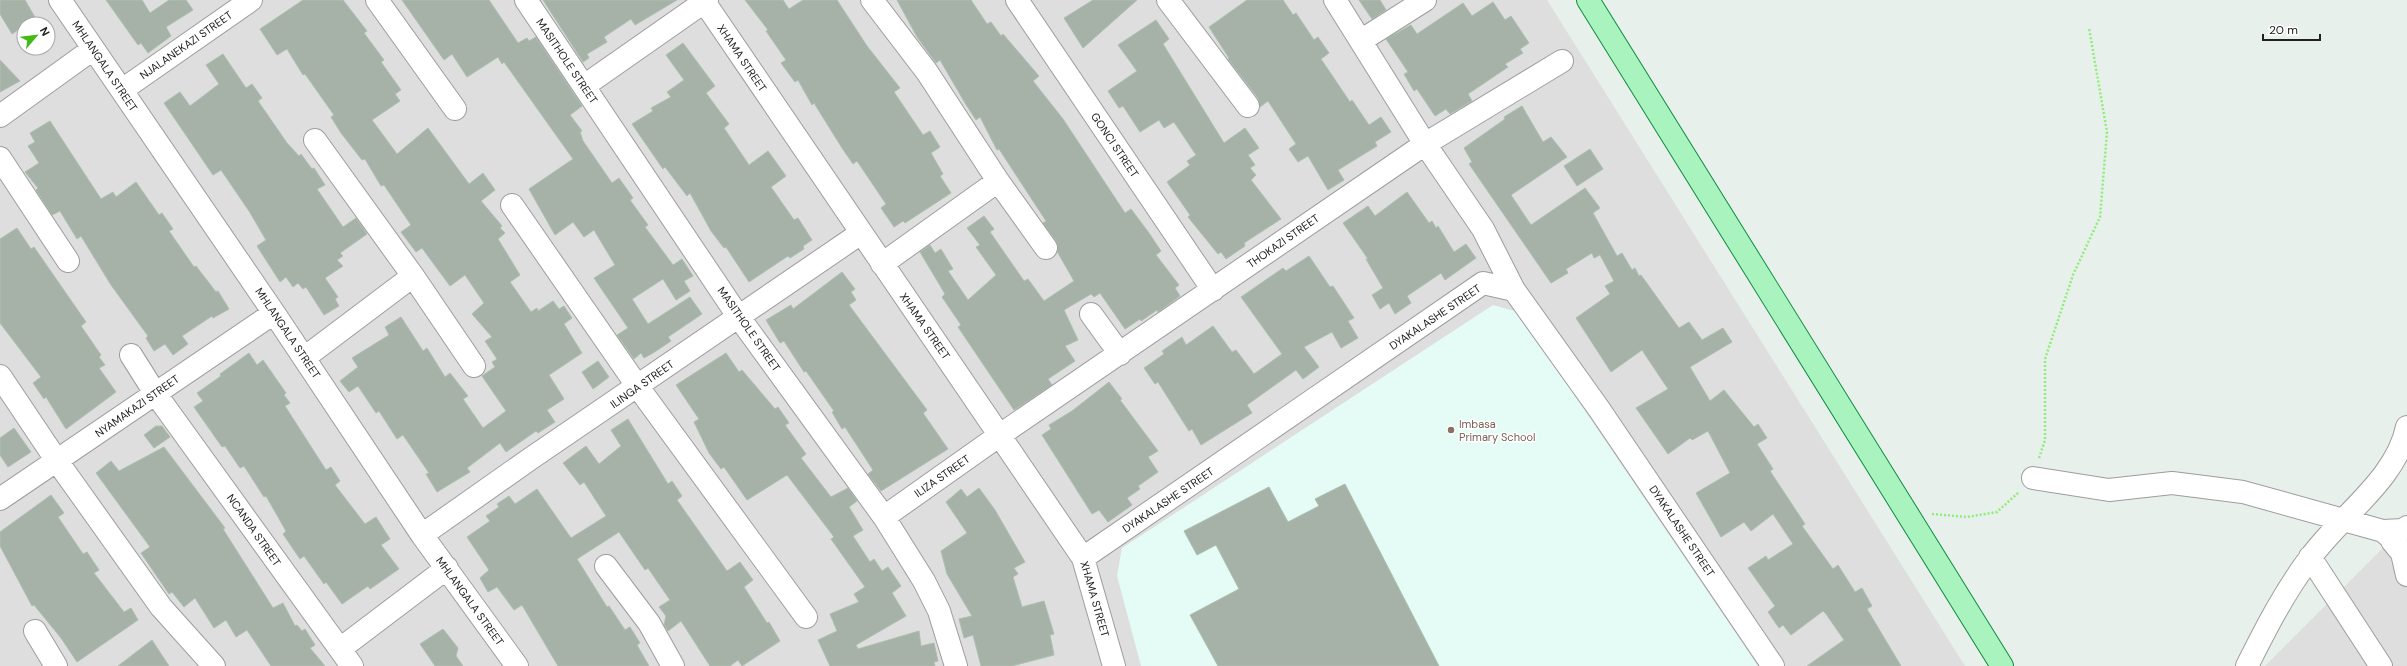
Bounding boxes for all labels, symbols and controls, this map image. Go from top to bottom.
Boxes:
street label: NJALANEKAZI STREET [137,8,235,82]
north arrow [16,16,56,56]
street label: MASITHOLE STREET [533,16,601,106]
scale bar [2263,16,2320,42]
street label: MHLANGALA STREET [69,18,141,114]
street label: XHAMA STREET [714,22,770,94]
text: 20 m [2269,22,2298,38]
text: N [37,24,53,38]
street label: GONCI STREET [1088,110,1142,180]
street label: THOKAZI STREET [1244,211,1322,271]
street label: DYAKALASHE STREET [1387,281,1483,353]
street label: MASITHOLE STREET [715,284,783,374]
street label: MHLANGALA STREET [252,285,324,381]
street label: XHAMA STREET [897,290,953,362]
street label: ILINGA STREET [607,357,677,411]
street label: NYAMAKAZI STREET [92,372,182,440]
place label: Imbasa Primary School [1459,417,1535,444]
marker: Imbasa Primary School [1446,425,1456,435]
street label: ILIZA STREET [912,452,972,500]
street label: DYAKALASHE STREET [1120,464,1216,536]
street label: DYAKALASHE STREET [1646,483,1718,579]
street label: NCANDA STREET [224,491,284,569]
street label: MHLANGALA STREET [433,554,507,648]
street label: XHAMA STREET [1077,559,1113,639]

